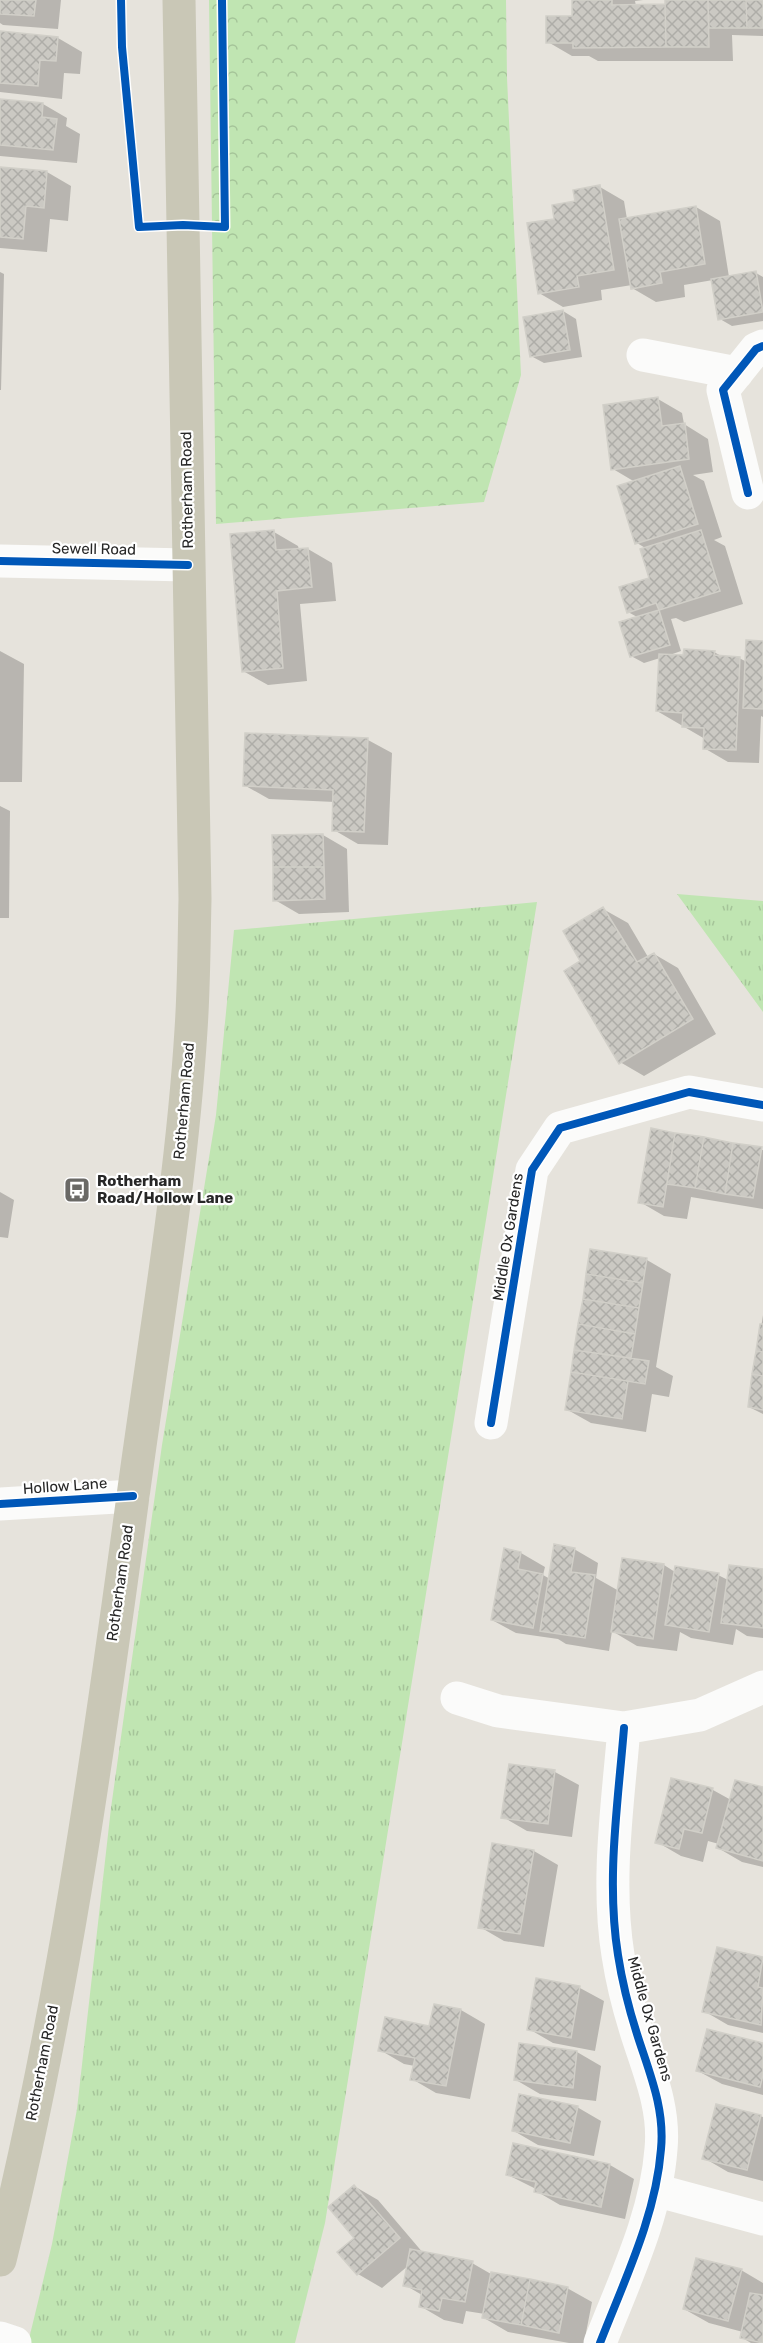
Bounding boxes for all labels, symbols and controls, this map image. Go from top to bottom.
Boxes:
street label: Rotherham Road [177,431,197,549]
street label: Sewell Road [52,539,136,559]
street label: Rotherham Road [170,1042,198,1160]
street label: Middle Ox Gardens [489,1171,527,1302]
place label: Rotherham Road/Hollow Lane [97,1172,233,1207]
bus stop icon: Rotherham Road/Hollow Lane [62,1175,92,1205]
street label: Hollow Lane [22,1474,108,1498]
street label: Rotherham Road [103,1524,137,1642]
street label: Middle Ox Gardens [624,1954,677,2084]
street label: Rotherham Road [22,2004,62,2122]

